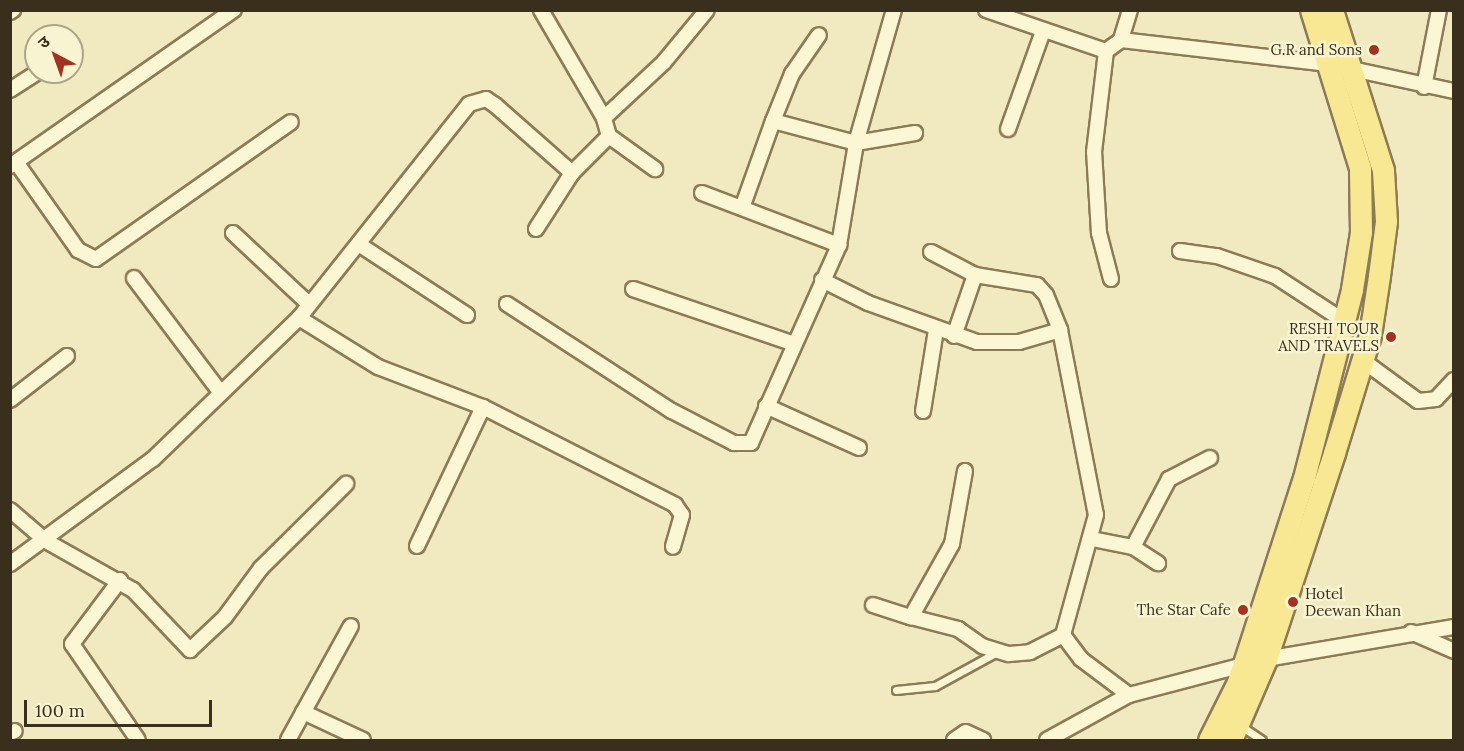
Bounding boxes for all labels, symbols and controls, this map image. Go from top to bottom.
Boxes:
north arrow [24,24,84,84]
text: उ [33,31,54,53]
place label: G.R and Sons [1271,41,1362,59]
marker: G.R and Sons [1367,43,1381,57]
place label: RESHI TOUR AND TRAVELS [1278,319,1379,354]
marker: RESHI TOUR AND TRAVELS [1384,330,1398,344]
place label: Hotel Deewan Khan [1305,584,1401,619]
marker: Hotel Deewan Khan [1286,595,1300,609]
place label: The Star Cafe [1137,601,1231,619]
marker: The Star Cafe [1236,603,1250,617]
scale bar [27,688,214,726]
text: 100 m [35,699,85,722]

